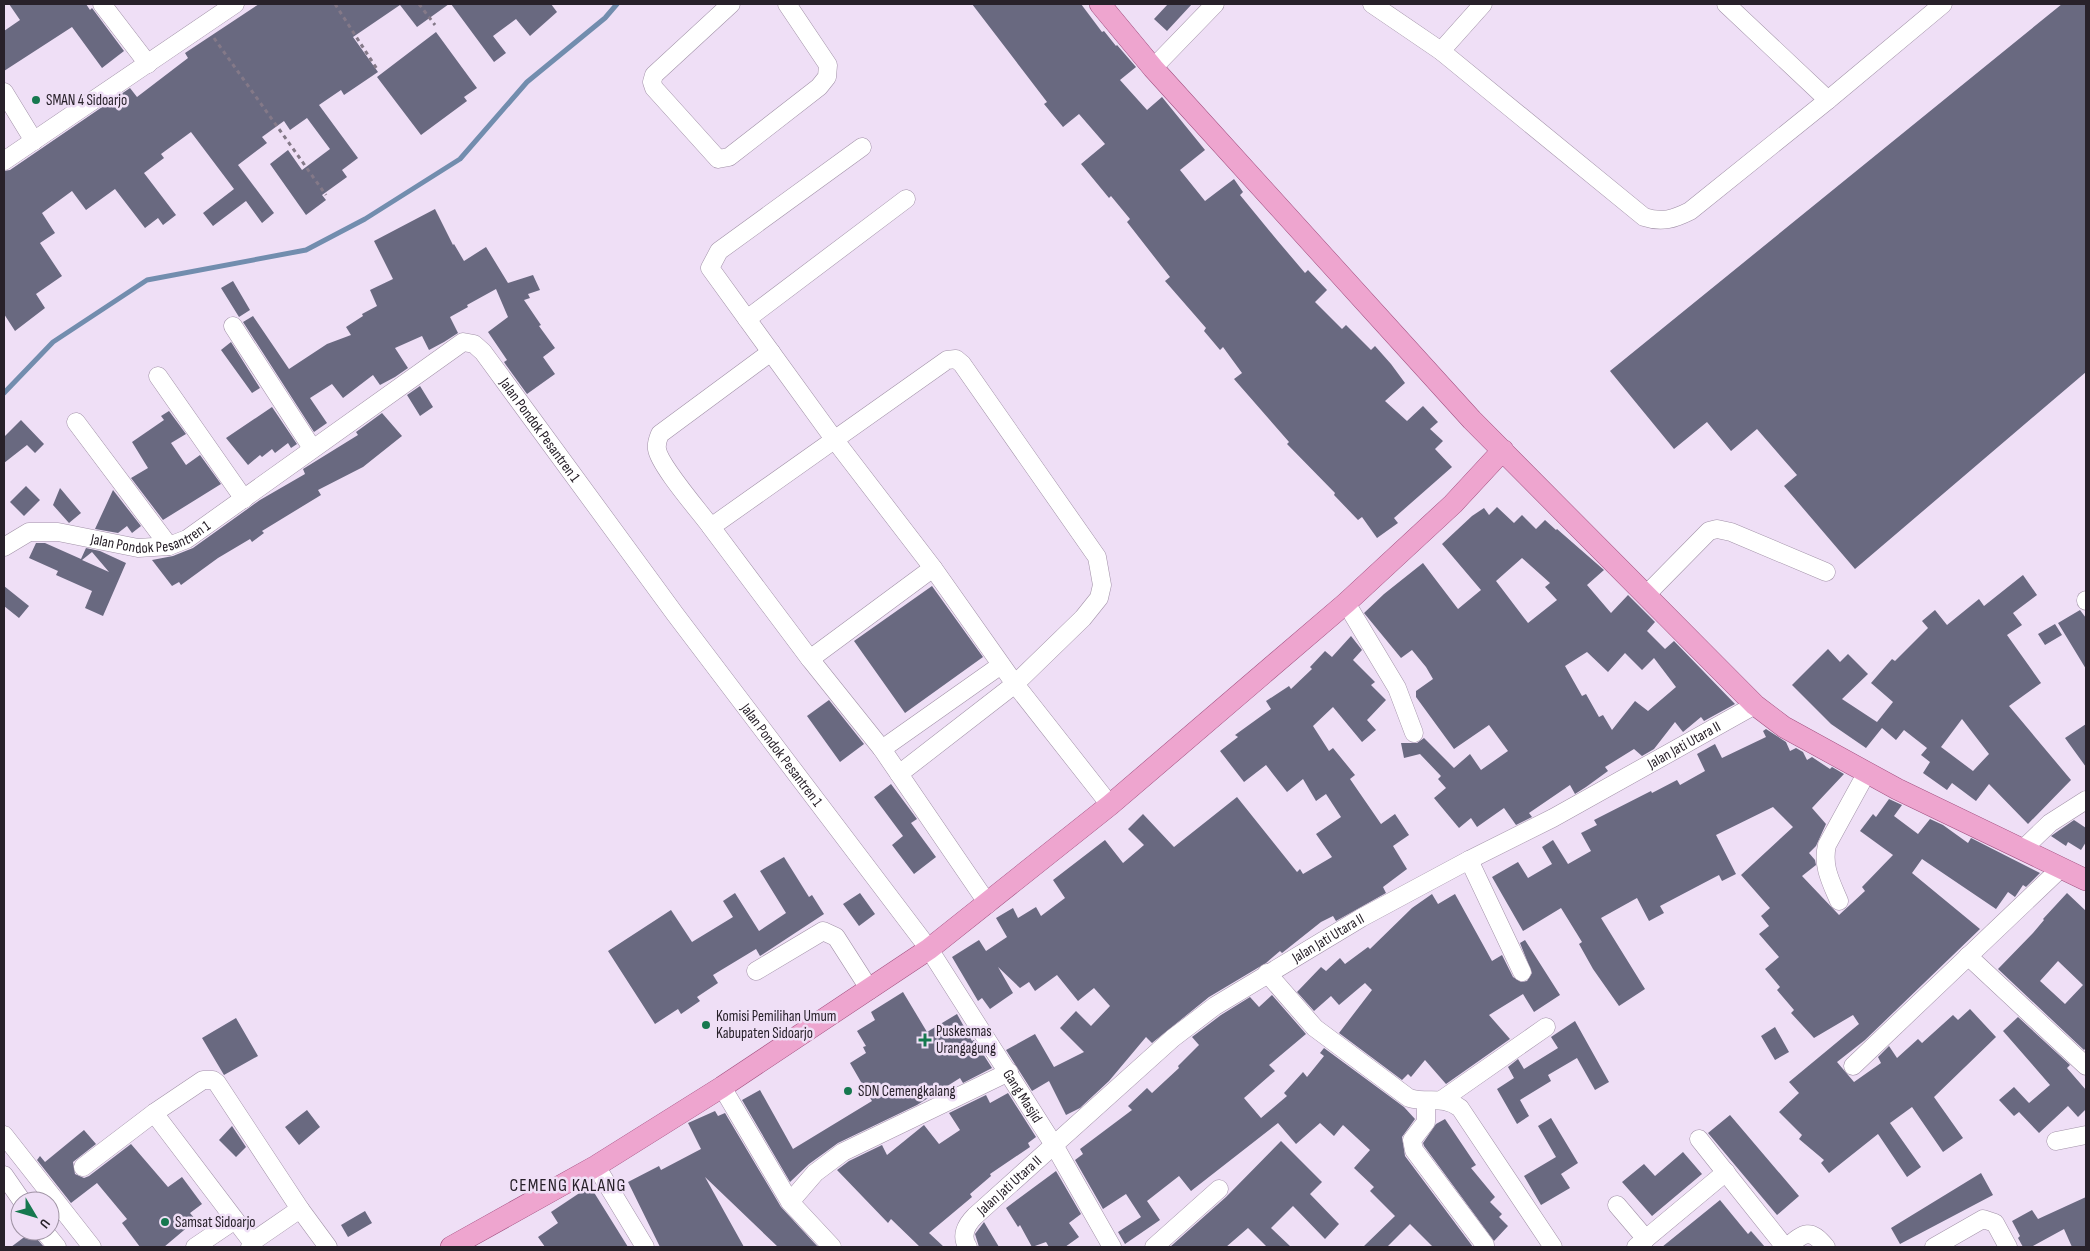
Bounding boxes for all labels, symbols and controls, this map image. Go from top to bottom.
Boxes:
place label: SMAN 4 Sidoarjo [46,91,127,110]
marker: SMAN 4 Sidoarjo [30,94,42,106]
street label: Jalan Pondok Pesantren 1 [495,373,585,486]
street label: Jalan Pondok Pesantren 1 [88,516,214,558]
street label: Jalan Pondok Pesantren 1 [736,699,827,811]
street label: Jalan Jati Utara II [1643,717,1724,773]
street label: Jalan Jati Utara II [1288,909,1367,967]
place label: Komisi Pemilihan Umum Kabupaten Sidoarjo [716,1007,836,1043]
marker: Komisi Pemilihan Umum Kabupaten Sidoarjo [700,1019,712,1031]
place label: Puskesmas Urangagung [936,1022,996,1058]
marker: Puskesmas Urangagung [918,1033,932,1047]
street label: Gang Masjid [999,1066,1047,1126]
place label: SDN Cemengkalang [858,1082,956,1101]
marker: SDN Cemengkalang [842,1085,854,1097]
street label: Jalan Jati Utara II [972,1151,1046,1220]
district label: CEMENG KALANG [510,1175,626,1196]
north arrow [10,1191,60,1241]
place label: Samsat Sidoarjo [175,1213,256,1232]
text: U [36,1216,54,1232]
marker: Samsat Sidoarjo [159,1216,171,1228]

